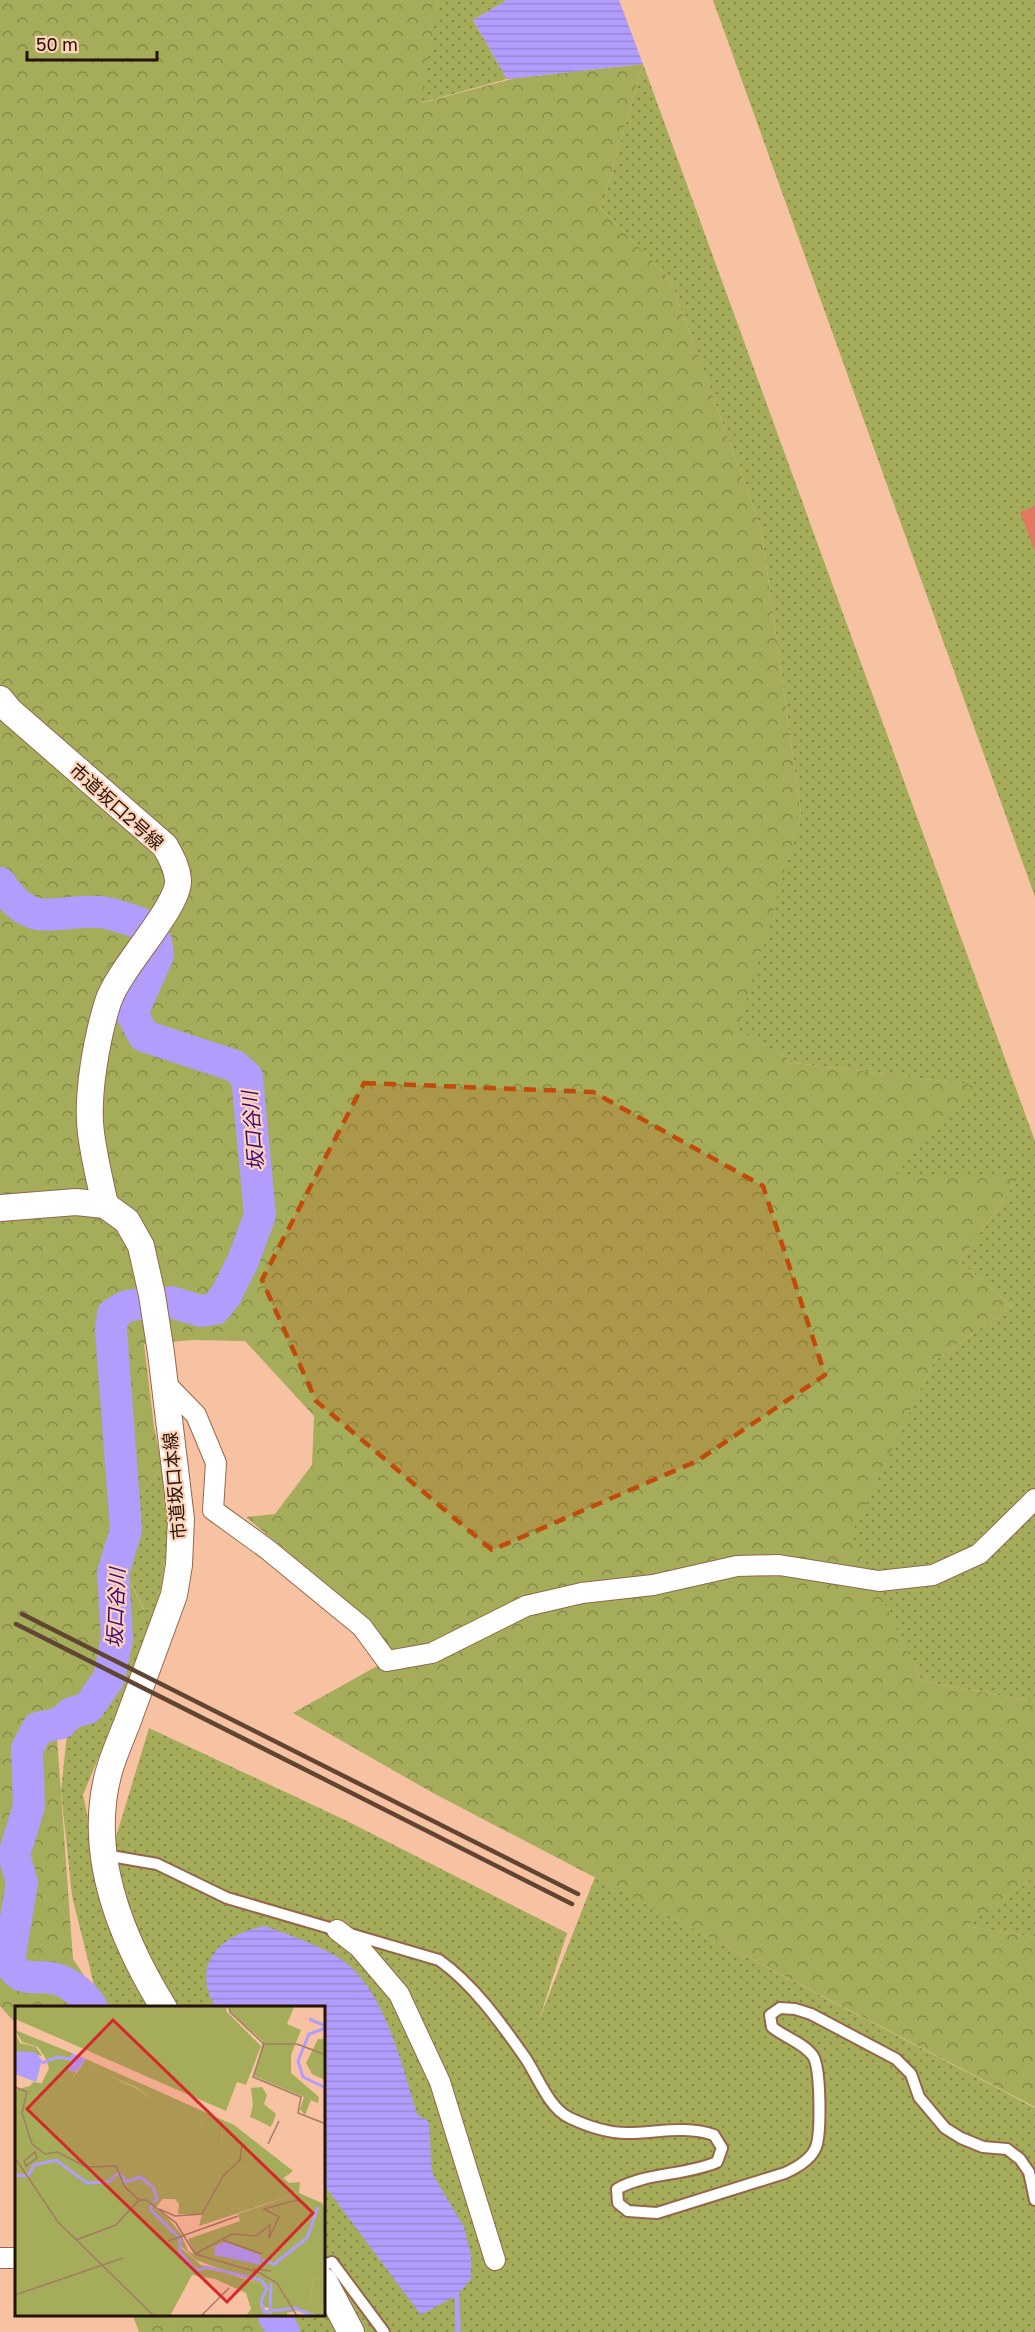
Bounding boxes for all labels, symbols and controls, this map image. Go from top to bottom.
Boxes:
scale bar [27,24,158,62]
text: 50 m [36,33,78,55]
street label: 市道坂口2号線 [66,758,168,854]
water label: 坂口谷川 [236,1088,267,1172]
street label: 市道坂口本線 [158,1431,190,1541]
water label: 坂口谷川 [102,1566,128,1648]
inset map [15,2006,326,2317]

